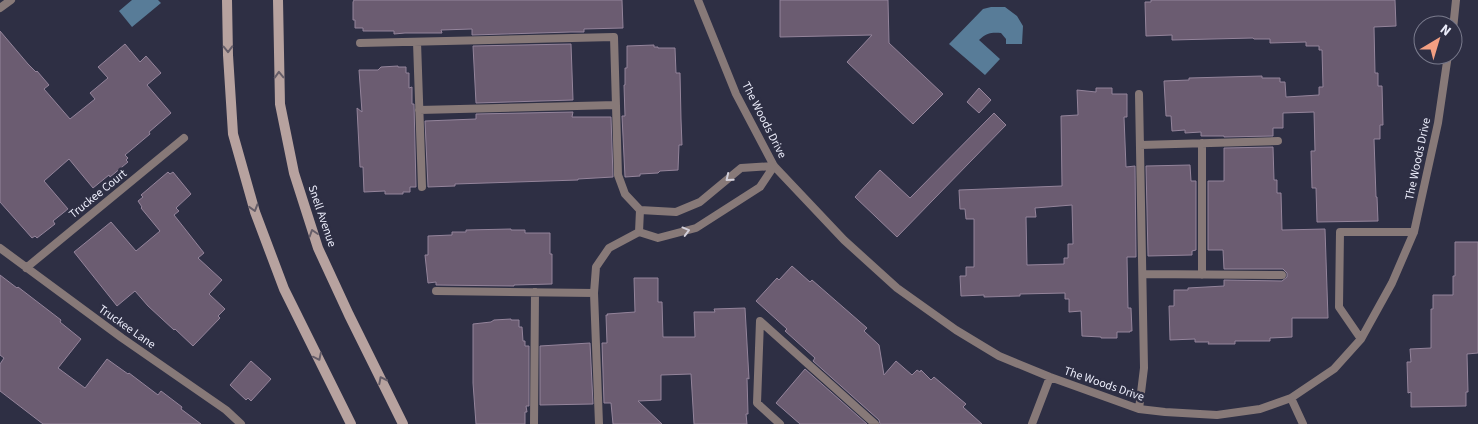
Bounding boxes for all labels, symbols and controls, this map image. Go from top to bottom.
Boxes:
north arrow [1413,15,1463,65]
text: N [1436,20,1455,41]
one-way arrow [223,45,233,53]
one-way arrow [274,71,284,78]
street label: The Woods Drive [737,79,791,161]
street label: The Woods Drive [1401,116,1435,202]
street label: Truckee Court [65,165,131,223]
one-way arrow [726,173,735,181]
street label: Snell Avenue [303,183,341,249]
one-way arrow [248,204,258,212]
one-way arrow [681,226,689,236]
one-way arrow [309,229,319,238]
street label: Truckee Lane [95,301,159,353]
one-way arrow [312,352,322,361]
street label: The Woods Drive [1062,362,1146,406]
one-way arrow [378,376,388,385]

